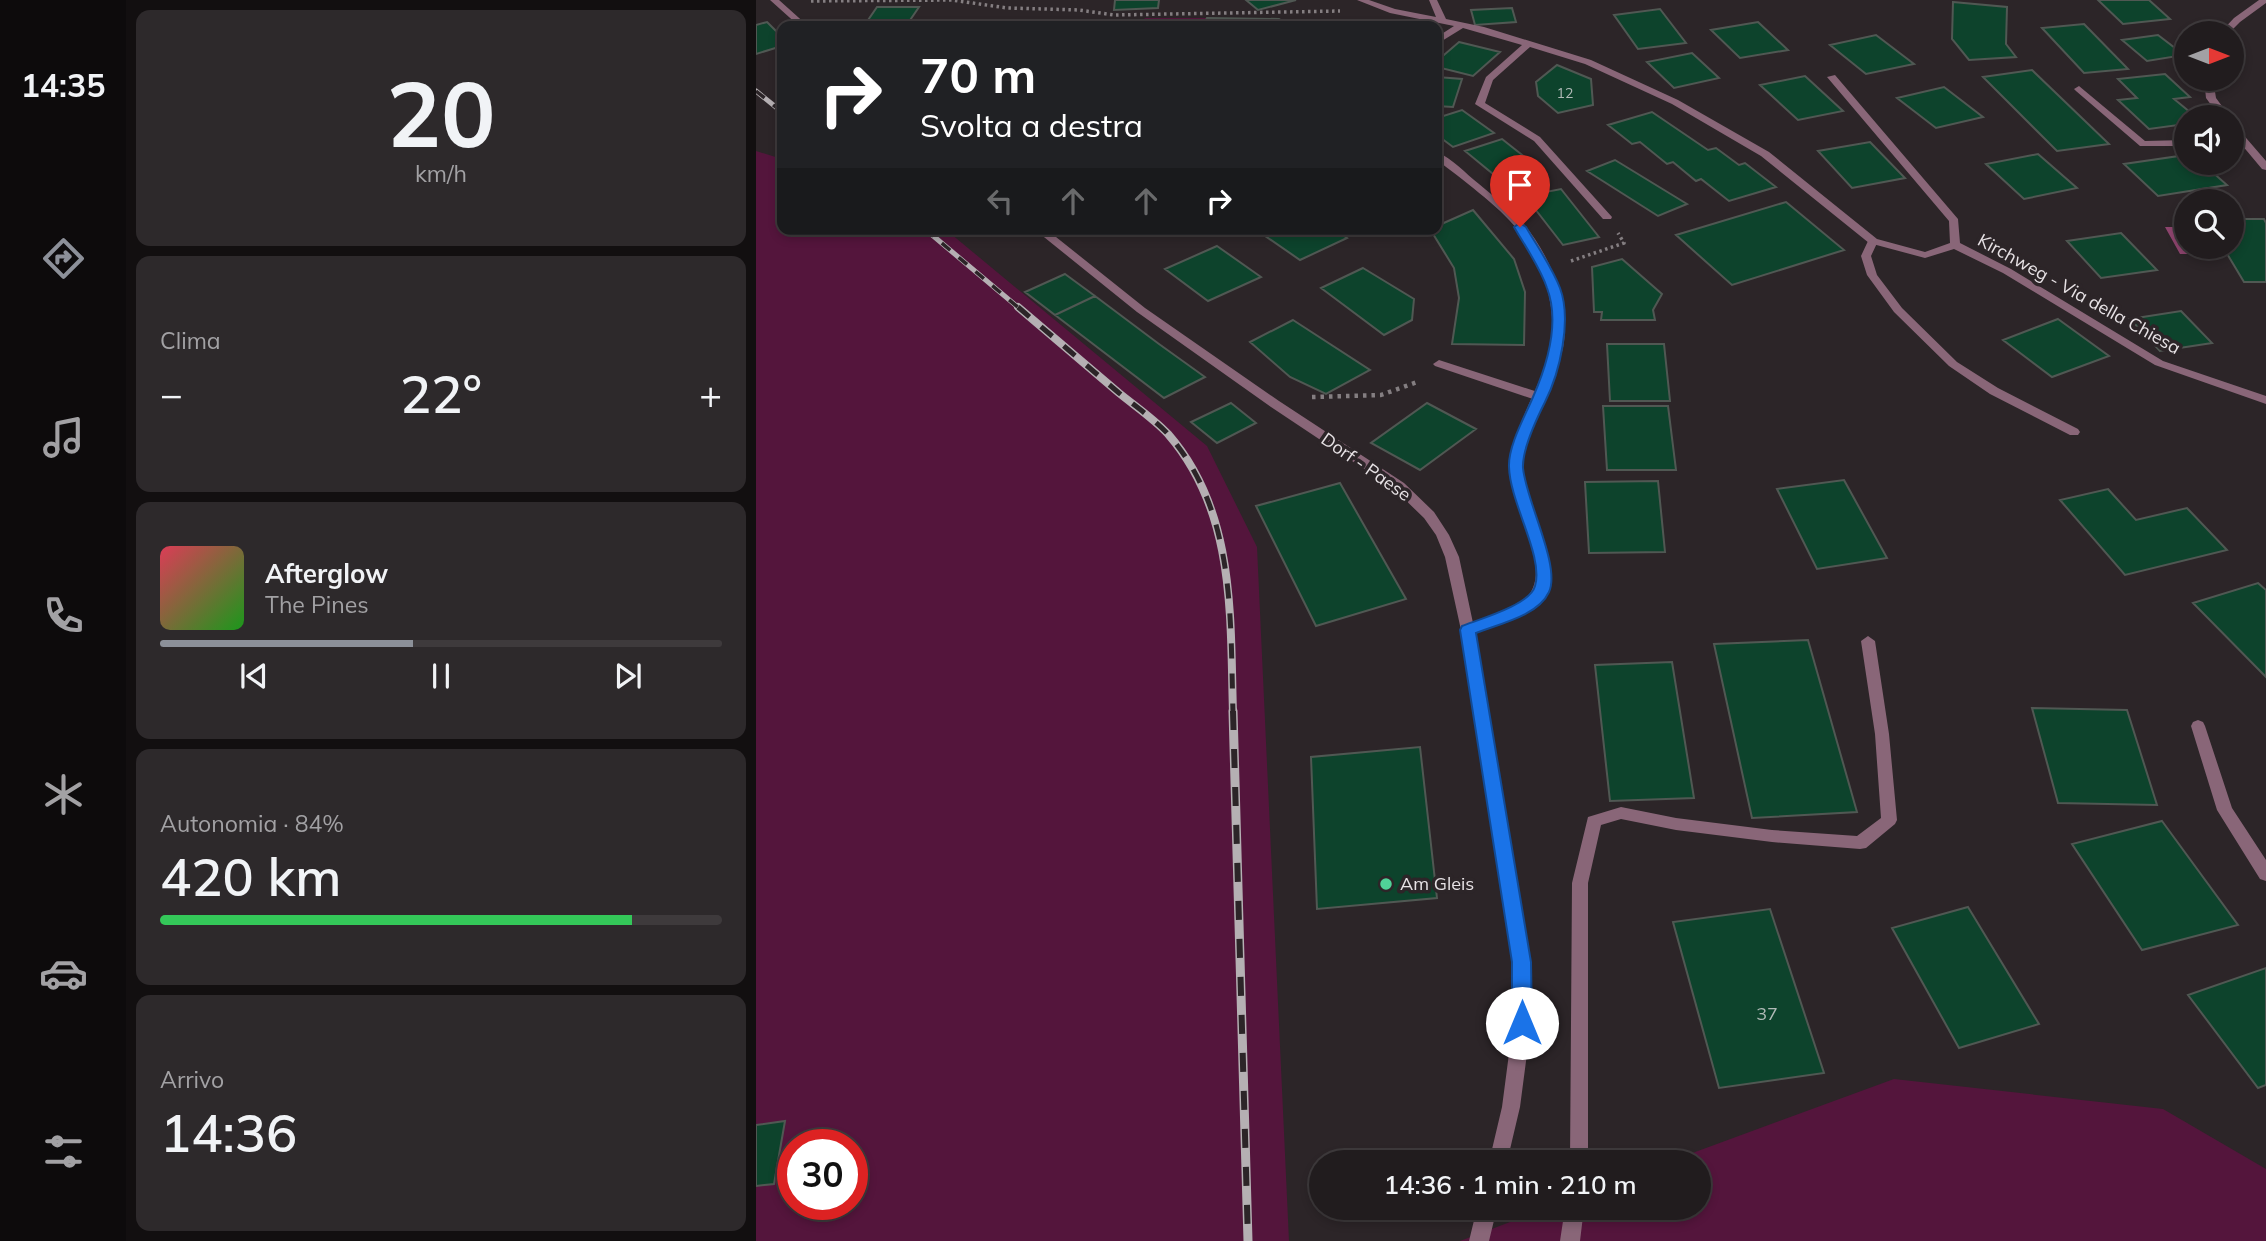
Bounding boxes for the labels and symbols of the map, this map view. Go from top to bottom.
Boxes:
north arrow [2174,21,2244,91]
house number: 12 [1557,84,1573,102]
pin [1490,155,1550,227]
street label: Kirchweg - Via della Chiesa [1974,228,2185,359]
street label: Dorf - Paese [1317,427,1416,506]
place label: Am Gleis [1400,872,1474,895]
marker: Am Gleis [1378,876,1394,892]
position arrow [1485,986,1559,1060]
house number: 37 [1756,1002,1778,1025]
speed limit sign: 30 [777,1129,868,1220]

